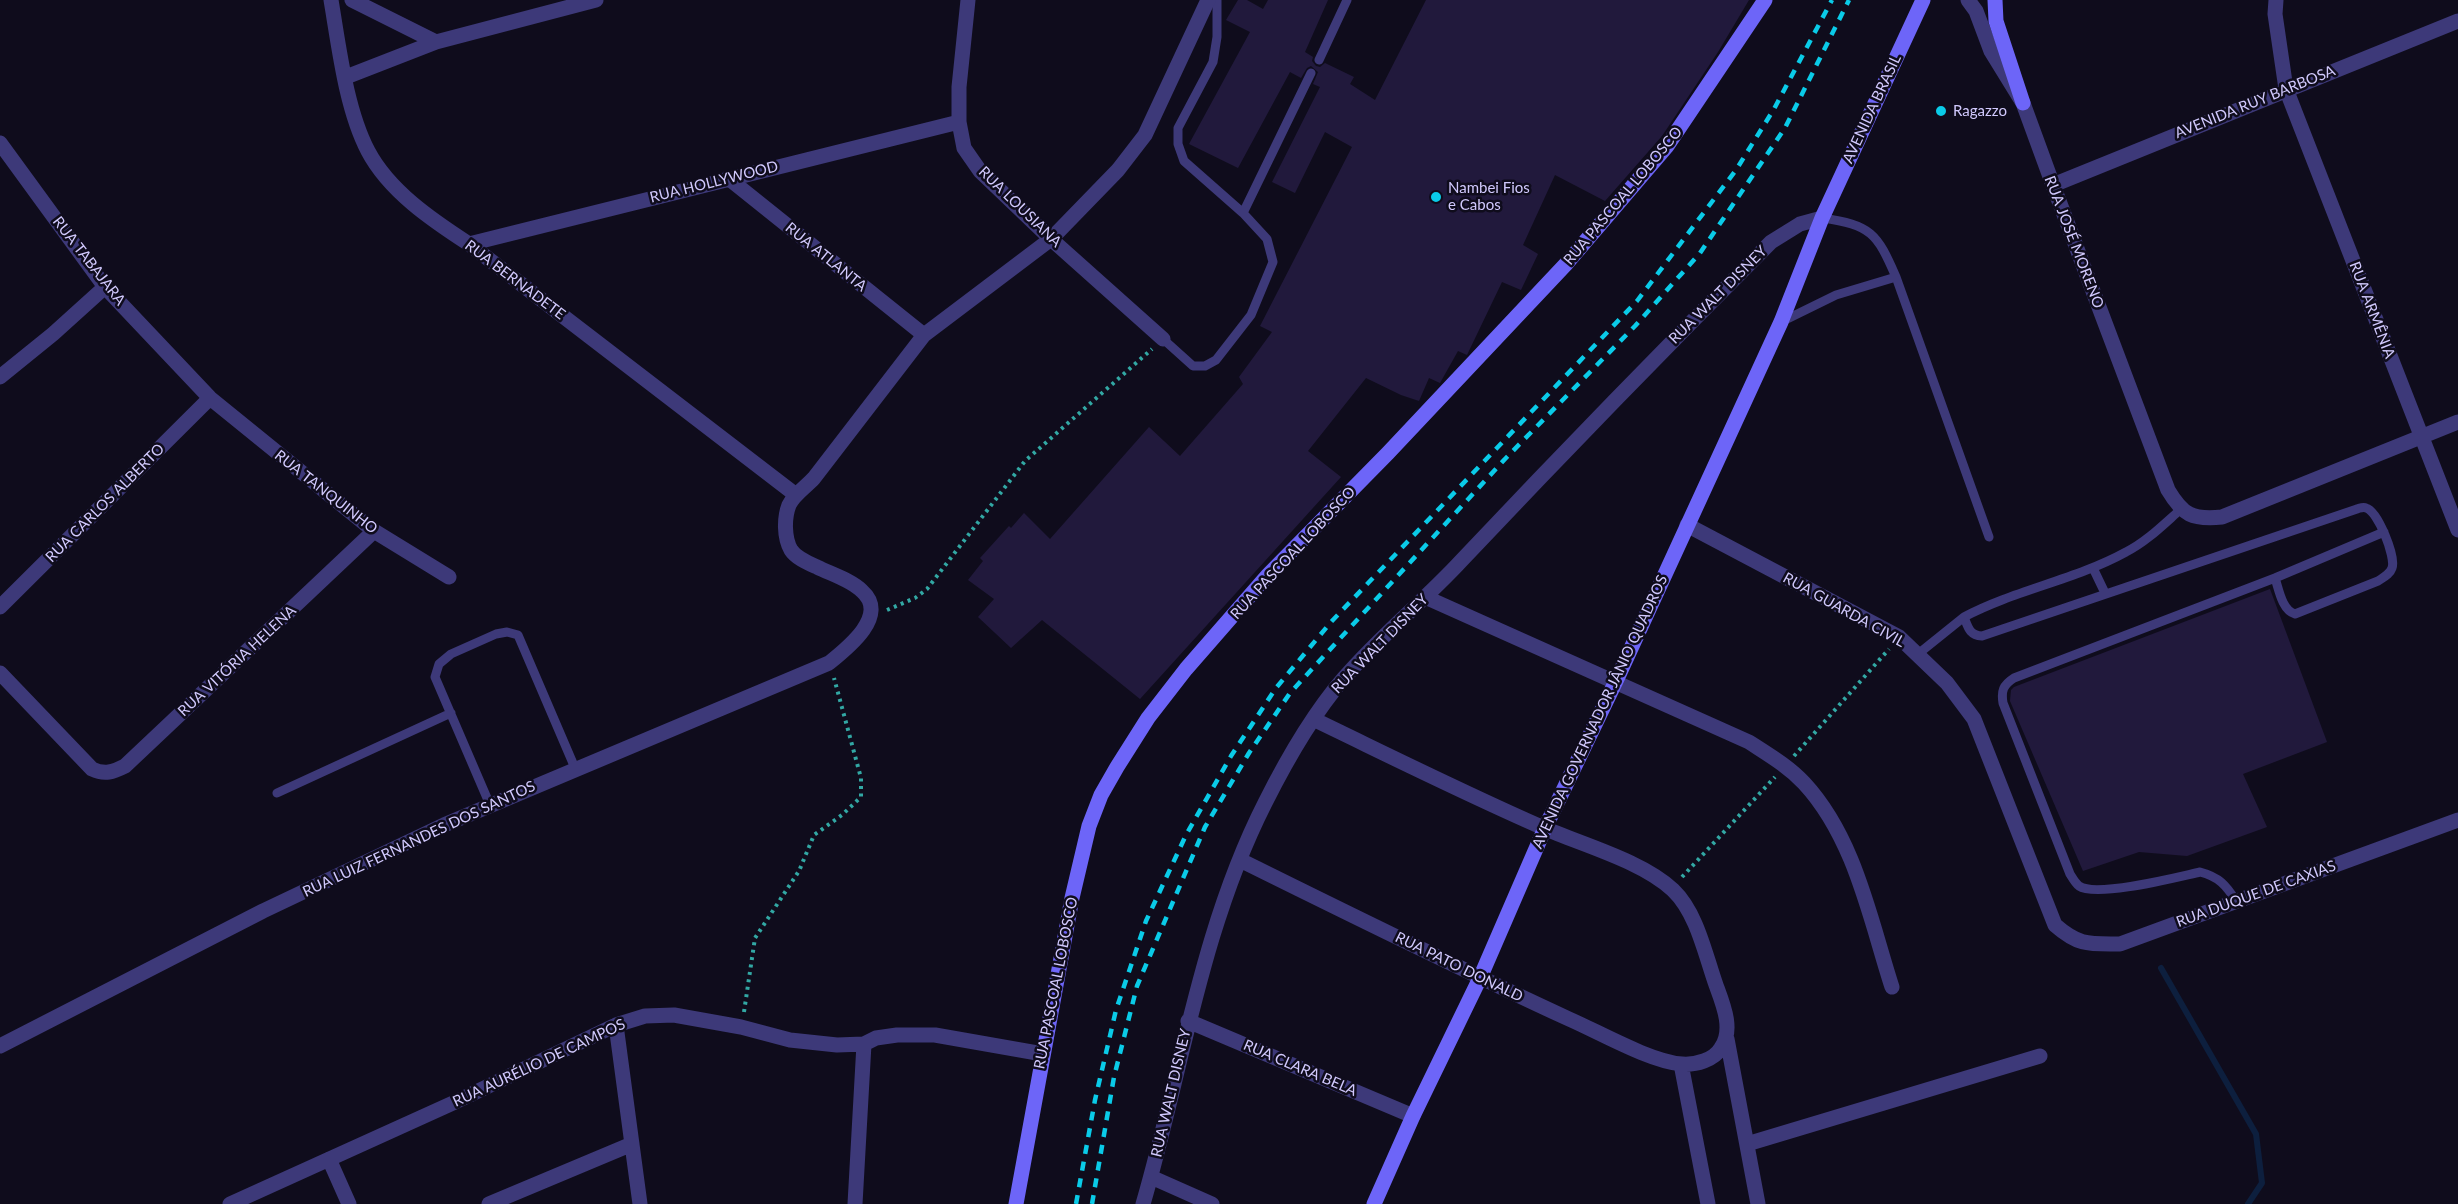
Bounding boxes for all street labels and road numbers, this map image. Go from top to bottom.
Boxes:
street label: AVENIDA BRASIL [1839,52,1905,166]
street label: AVENIDA RUY BARBOSA [2172,62,2338,142]
street label: RUA PASCOAL LOBOSCO [1560,123,1686,269]
street label: RUA HOLLYWOOD [648,157,780,207]
street label: RUA LOUSIANA [975,163,1065,251]
street label: RUA JOSÉ MORENO [2040,173,2108,311]
street label: RUA TABAJARA [49,213,129,309]
street label: RUA ATLANTA [782,219,870,295]
street label: RUA BERNADETE [461,236,569,324]
street label: RUA WALT DISNEY [1665,242,1771,348]
street label: RUA ARMÊNIA [2345,259,2399,361]
street label: RUA CARLOS ALBERTO [42,440,168,566]
street label: RUA TANQUINHO [271,446,381,538]
street label: RUA PASCOAL LOBOSCO [1227,483,1359,623]
street label: RUA GUARDA CIVIL [1780,569,1908,651]
street label: AVENIDA GOVERNADOR JÂNIO QUADROS [1529,572,1671,852]
street label: RUA WALT DISNEY [1328,590,1432,698]
street label: RUA VITÓRIA HELENA [174,602,300,720]
street label: RUA LUIZ FERNANDES DOS SANTOS [300,777,538,901]
street label: RUA DUQUE DE CAXIAS [2174,857,2338,931]
street label: RUA PASCOAL LOBOSCO [1030,896,1082,1070]
street label: RUA PATO DONALD [1392,928,1526,1006]
street label: RUA AURÉLIO DE CAMPOS [450,1015,628,1111]
street label: RUA WALT DISNEY [1147,1027,1195,1159]
street label: RUA CLARA BELA [1241,1036,1359,1100]

